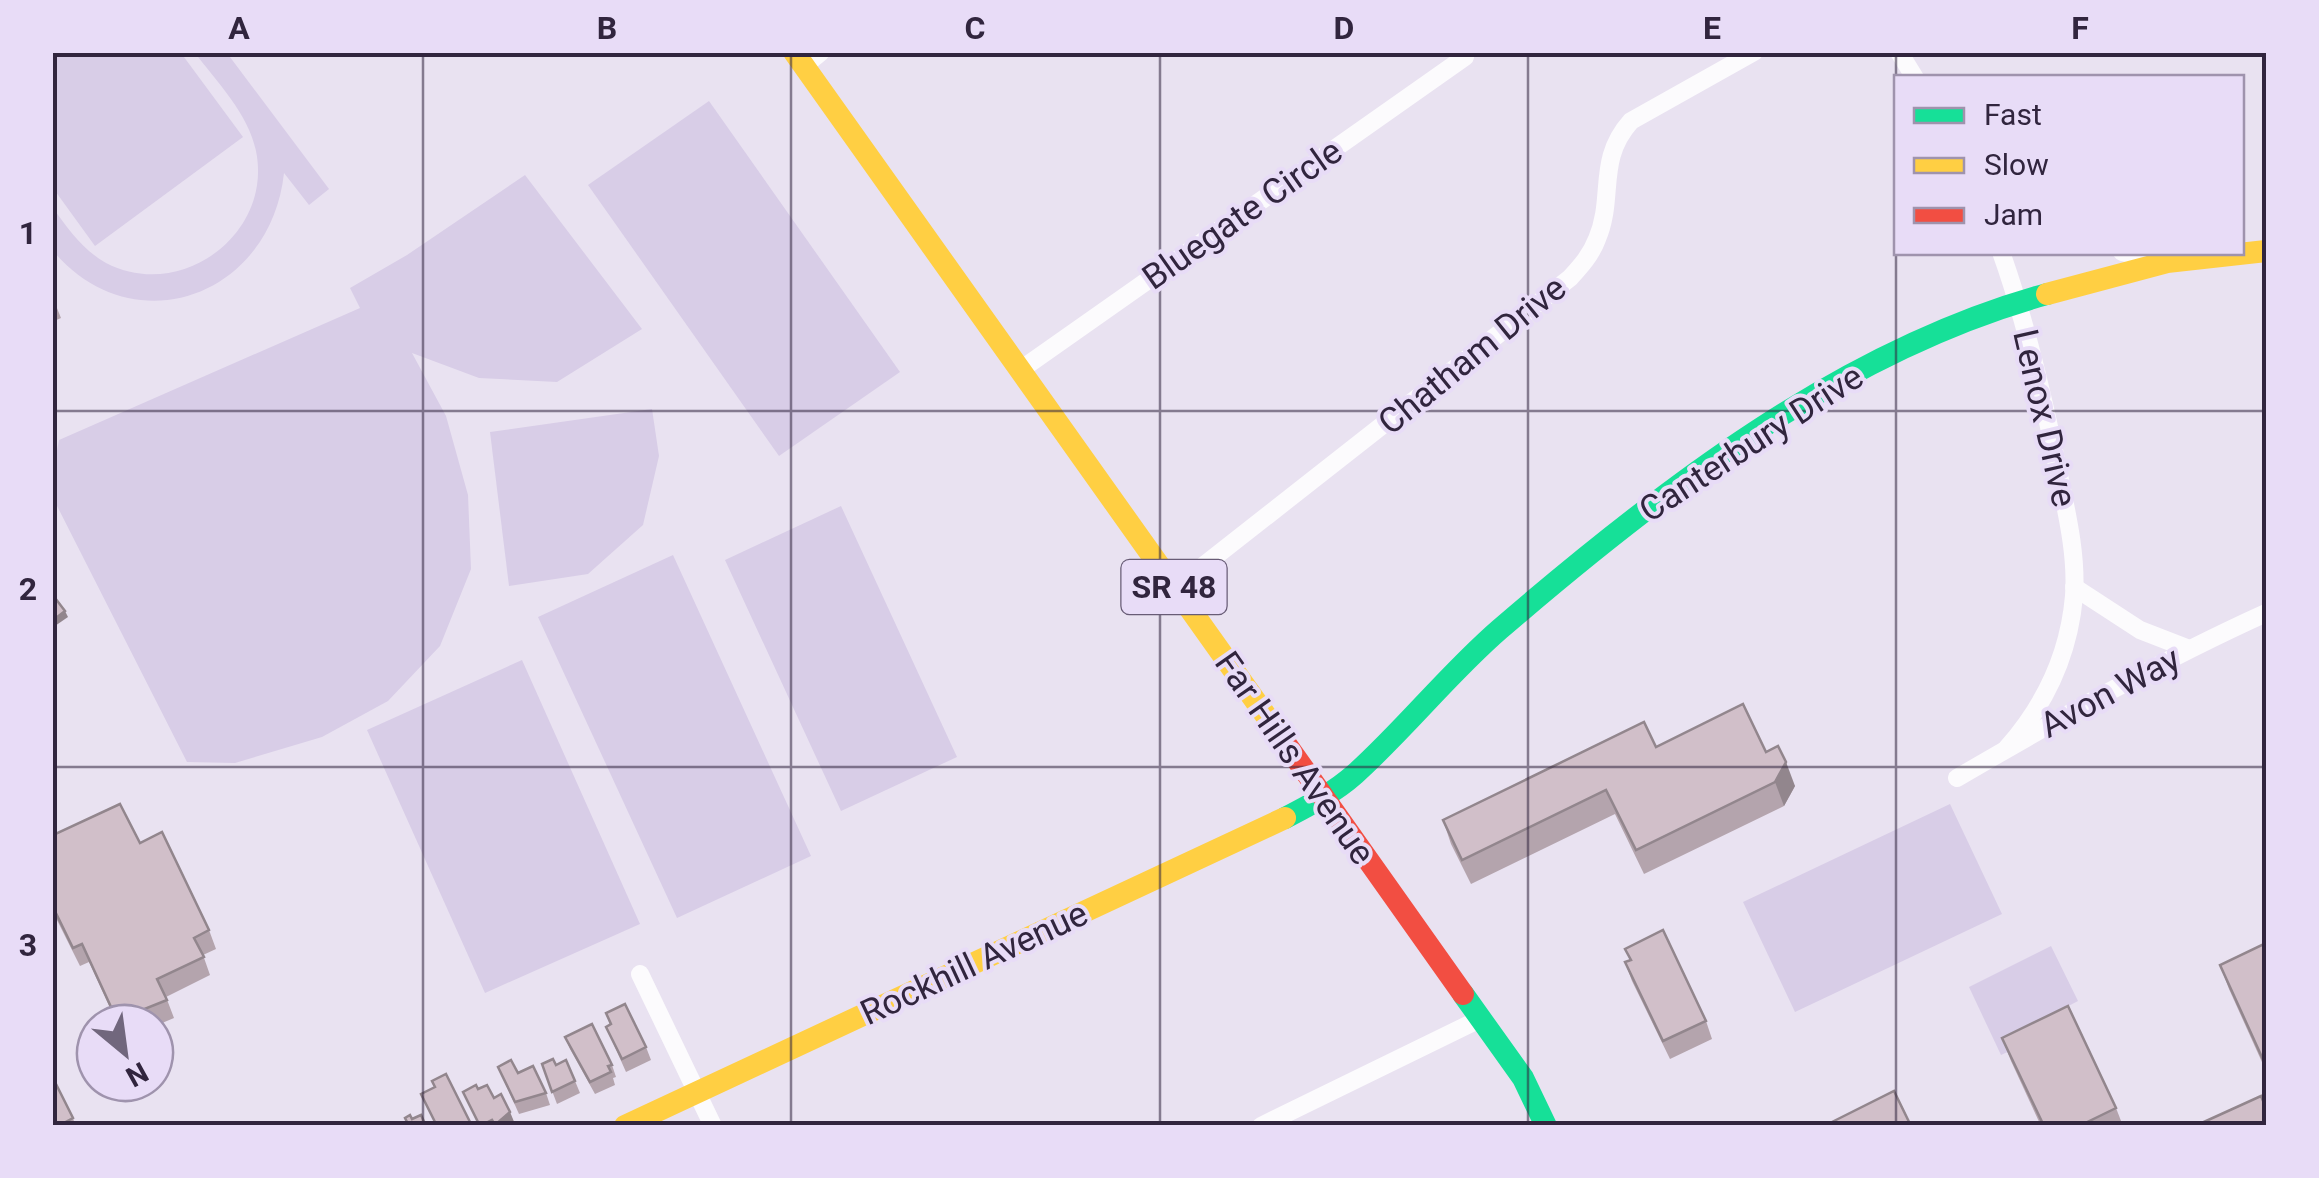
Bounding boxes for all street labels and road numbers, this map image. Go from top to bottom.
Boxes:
street label: Bluegate Circle [1135,131,1350,298]
street label: Chatham Drive [1370,267,1574,443]
street label: Lenox Drive [2004,325,2085,511]
street label: Canterbury Drive [1632,356,1871,531]
road number: SR 48 [1122,560,1226,614]
street label: Avon Way [2033,638,2188,746]
street label: Far Hills Avenue [1206,644,1383,872]
street label: Rockhill Avenue [854,893,1094,1034]

